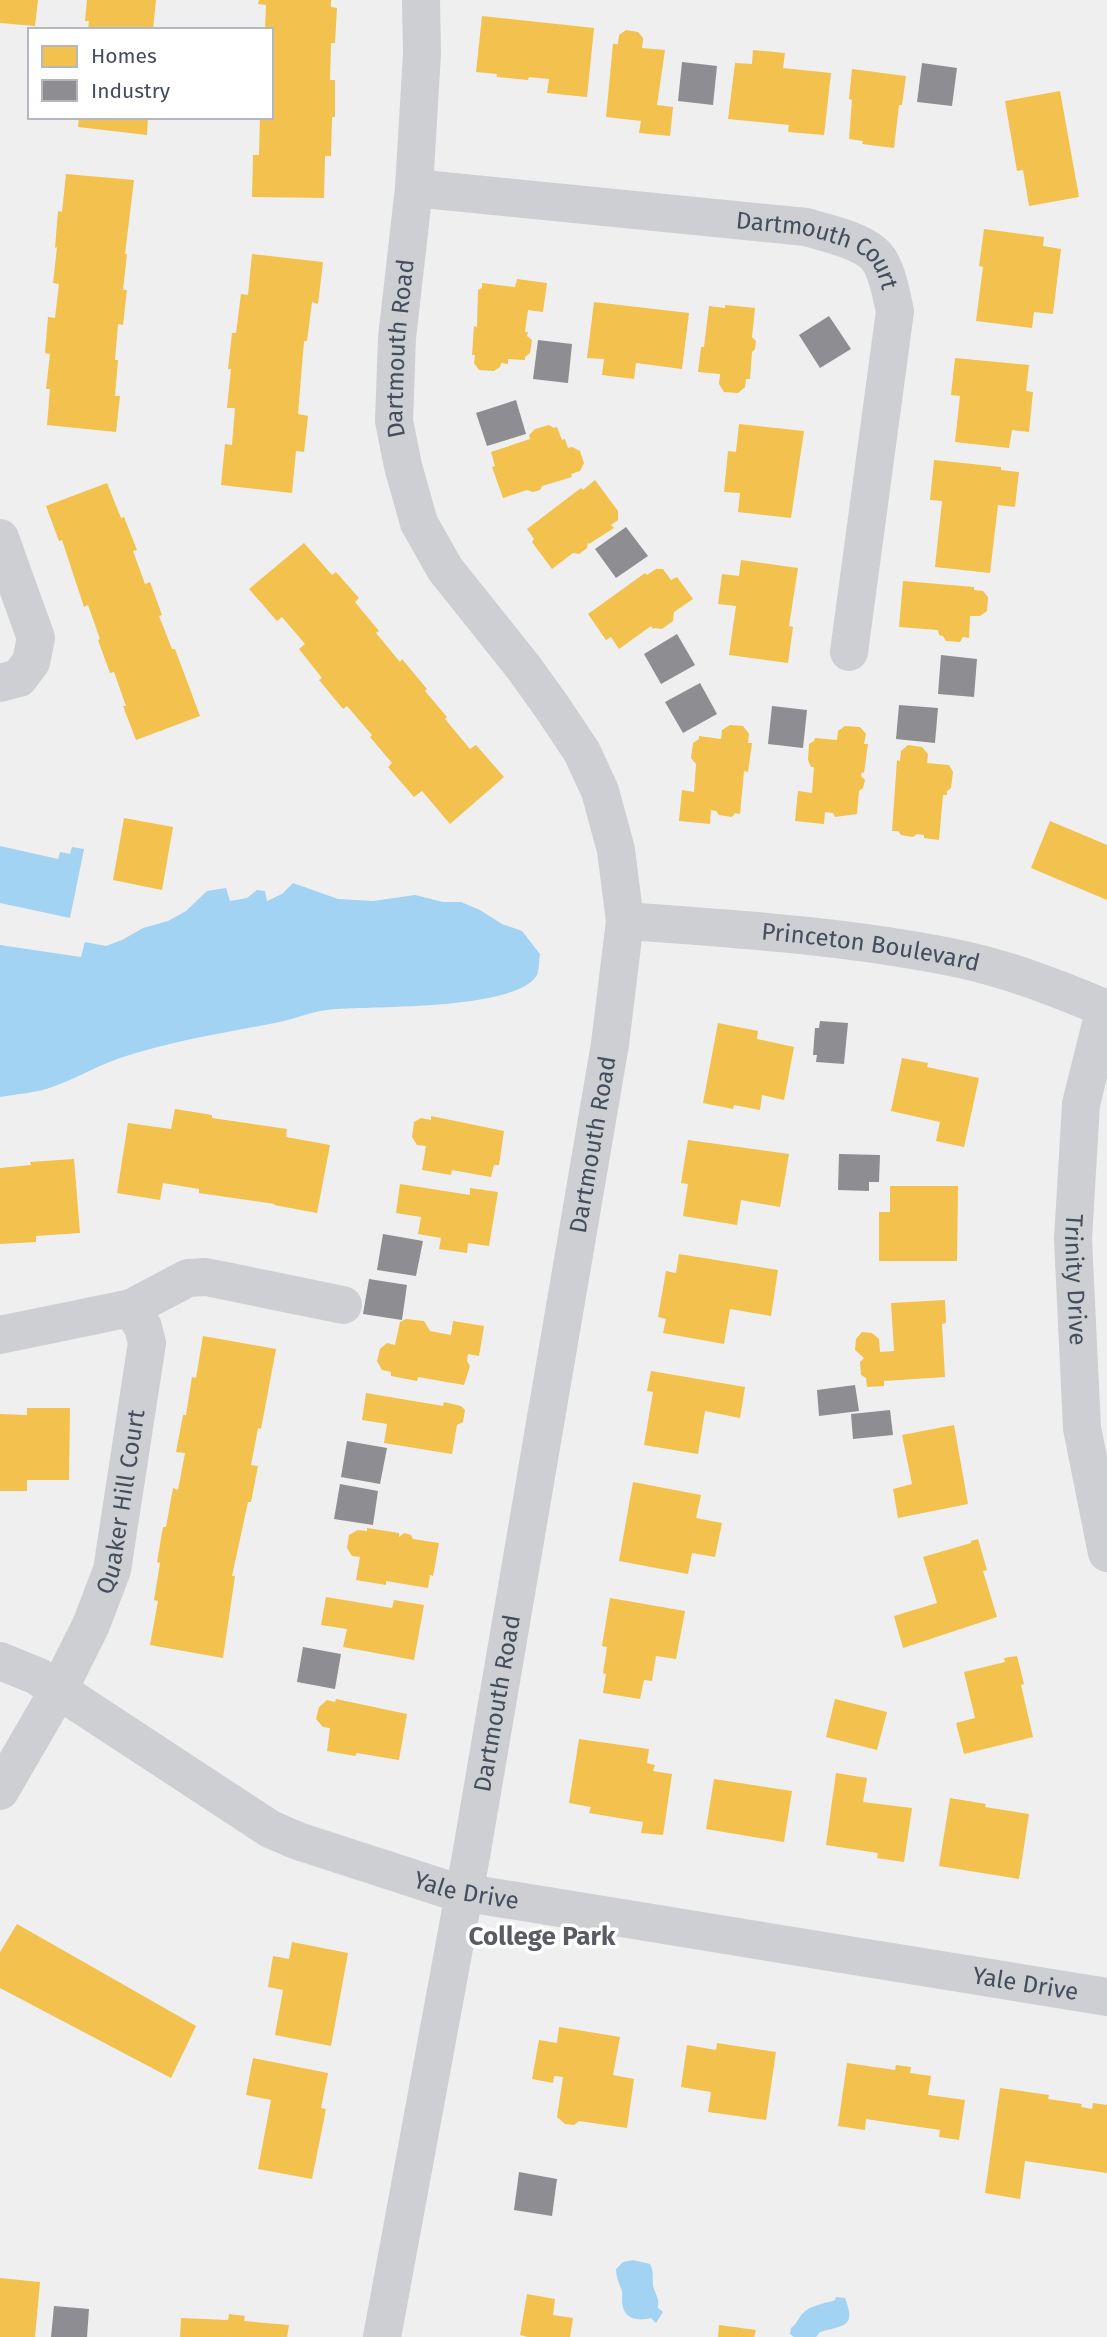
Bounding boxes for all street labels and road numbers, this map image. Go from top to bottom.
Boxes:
street label: Dartmouth Court [735,206,904,293]
street label: Dartmouth Road [380,258,420,440]
street label: Princeton Boulevard [760,917,983,977]
street label: Dartmouth Road [564,1054,622,1235]
street label: Trinity Drive [1059,1213,1092,1346]
street label: Quaker Hill Court [90,1407,151,1598]
street label: Dartmouth Road [468,1613,526,1794]
street label: Yale Drive [410,1865,521,1915]
street label: Yale Drive [971,1961,1081,2006]

